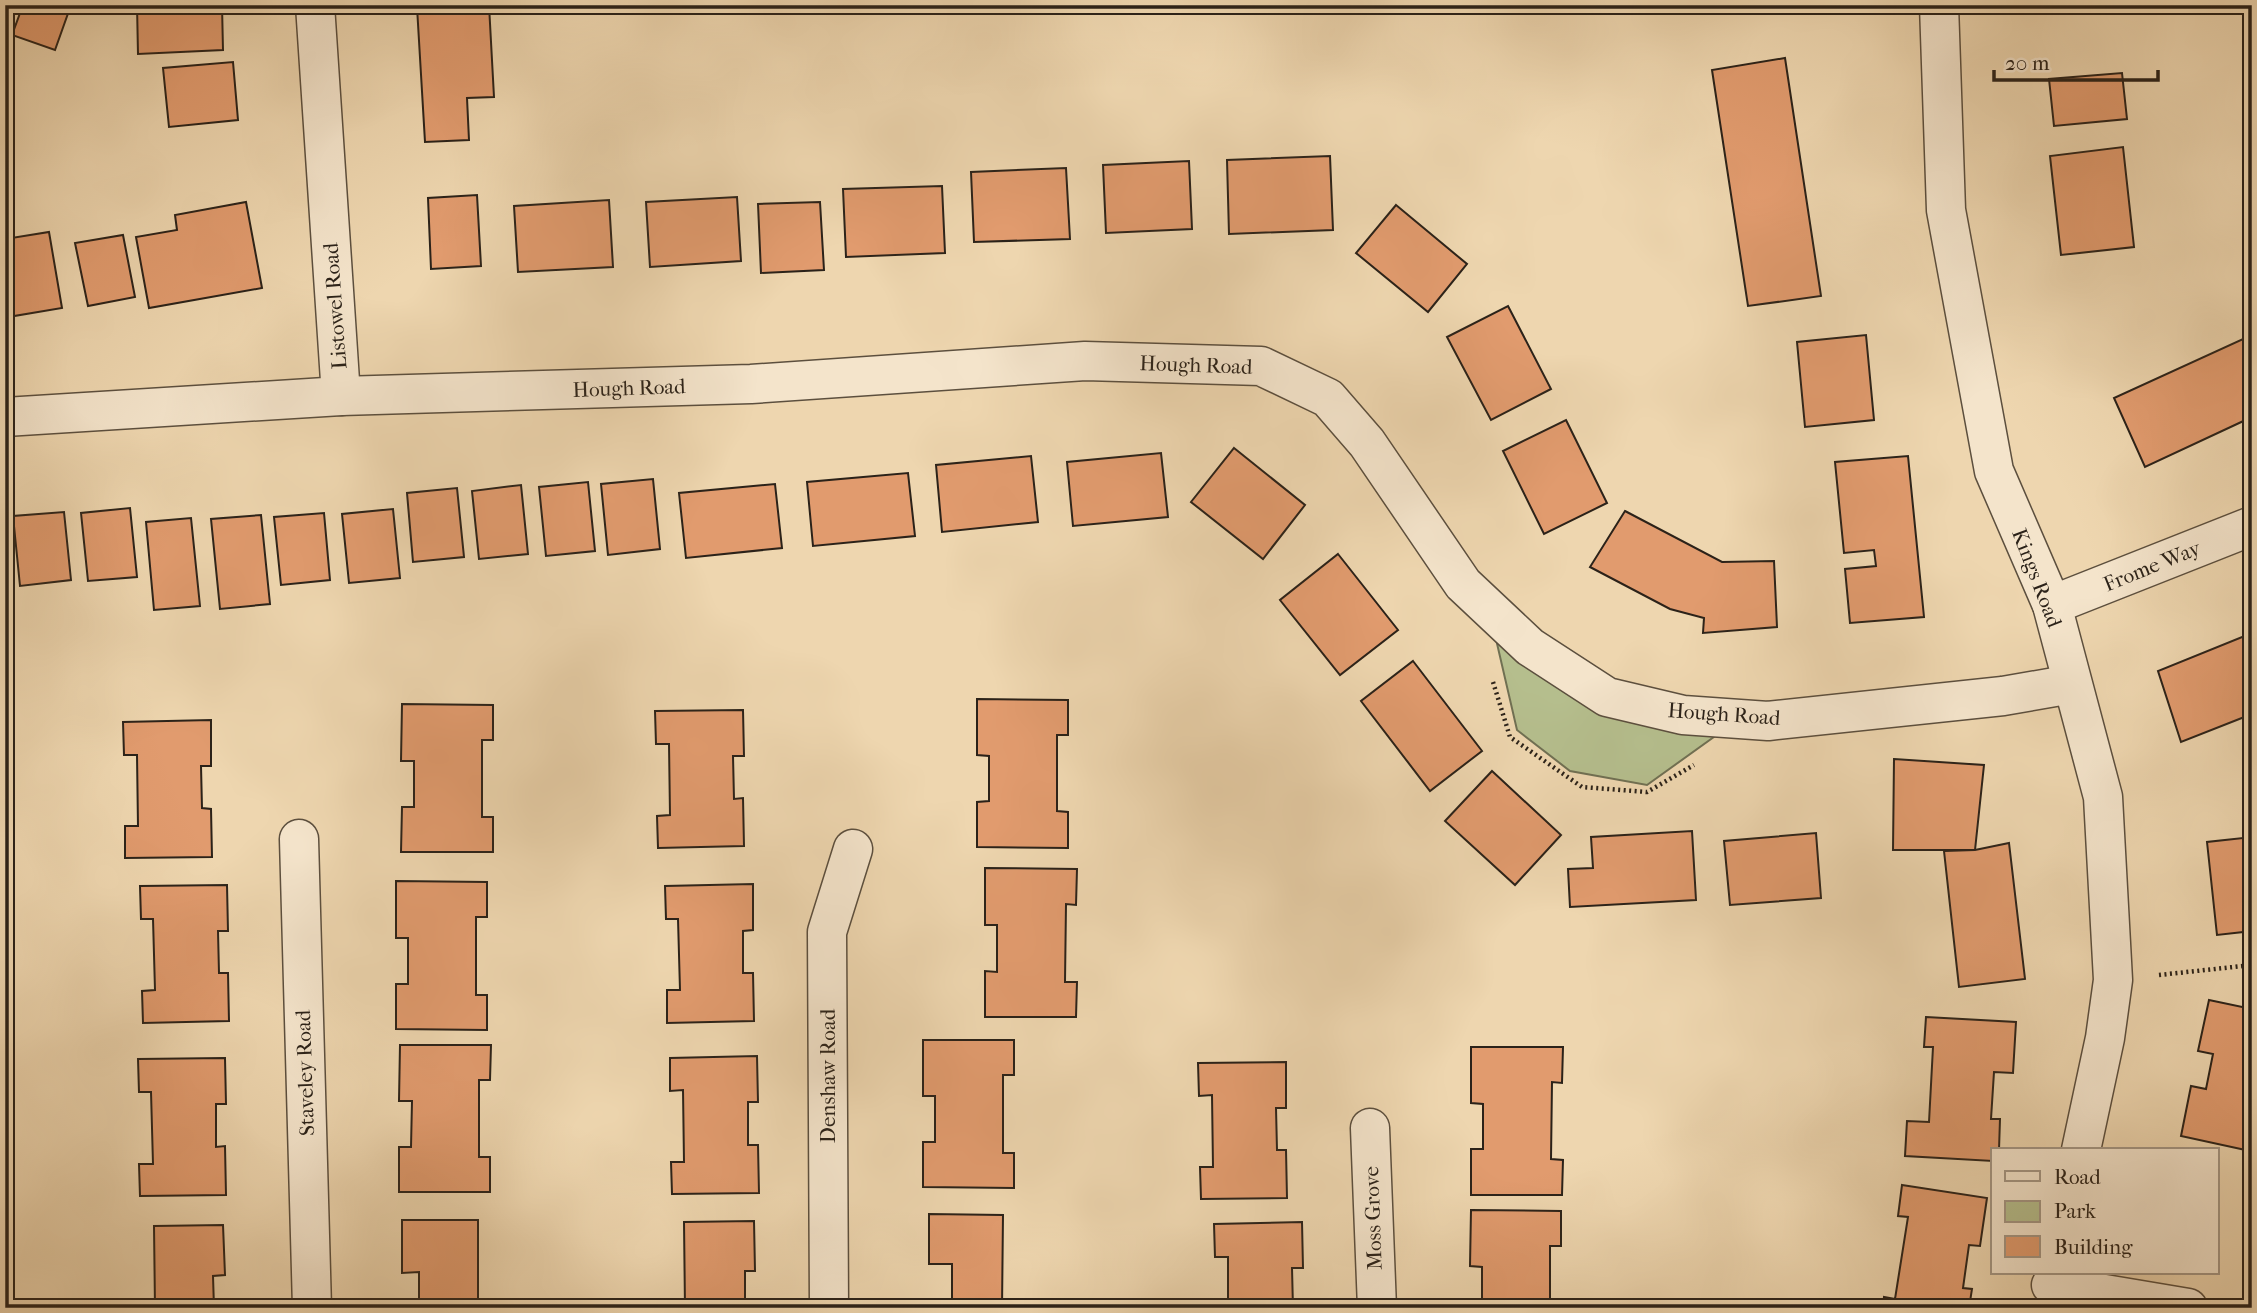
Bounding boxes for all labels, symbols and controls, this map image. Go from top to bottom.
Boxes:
scale bar [1994,38,2159,82]
text: 20 m [2005,51,2050,75]
street label: Listowel Road [319,241,351,370]
street label: Hough Road [1139,351,1253,379]
street label: Hough Road [572,374,686,402]
street label: Kings Road [2007,525,2067,631]
street label: Frome Way [2100,535,2205,596]
street label: Hough Road [1667,698,1782,730]
street label: Denshaw Road [816,1008,840,1143]
street label: Staveley Road [291,1009,319,1136]
legend [1991,1148,2218,1274]
text: Road [2054,1165,2101,1189]
street label: Moss Grove [1359,1166,1387,1270]
text: Park [2054,1199,2096,1223]
text: Building [2054,1235,2133,1259]

